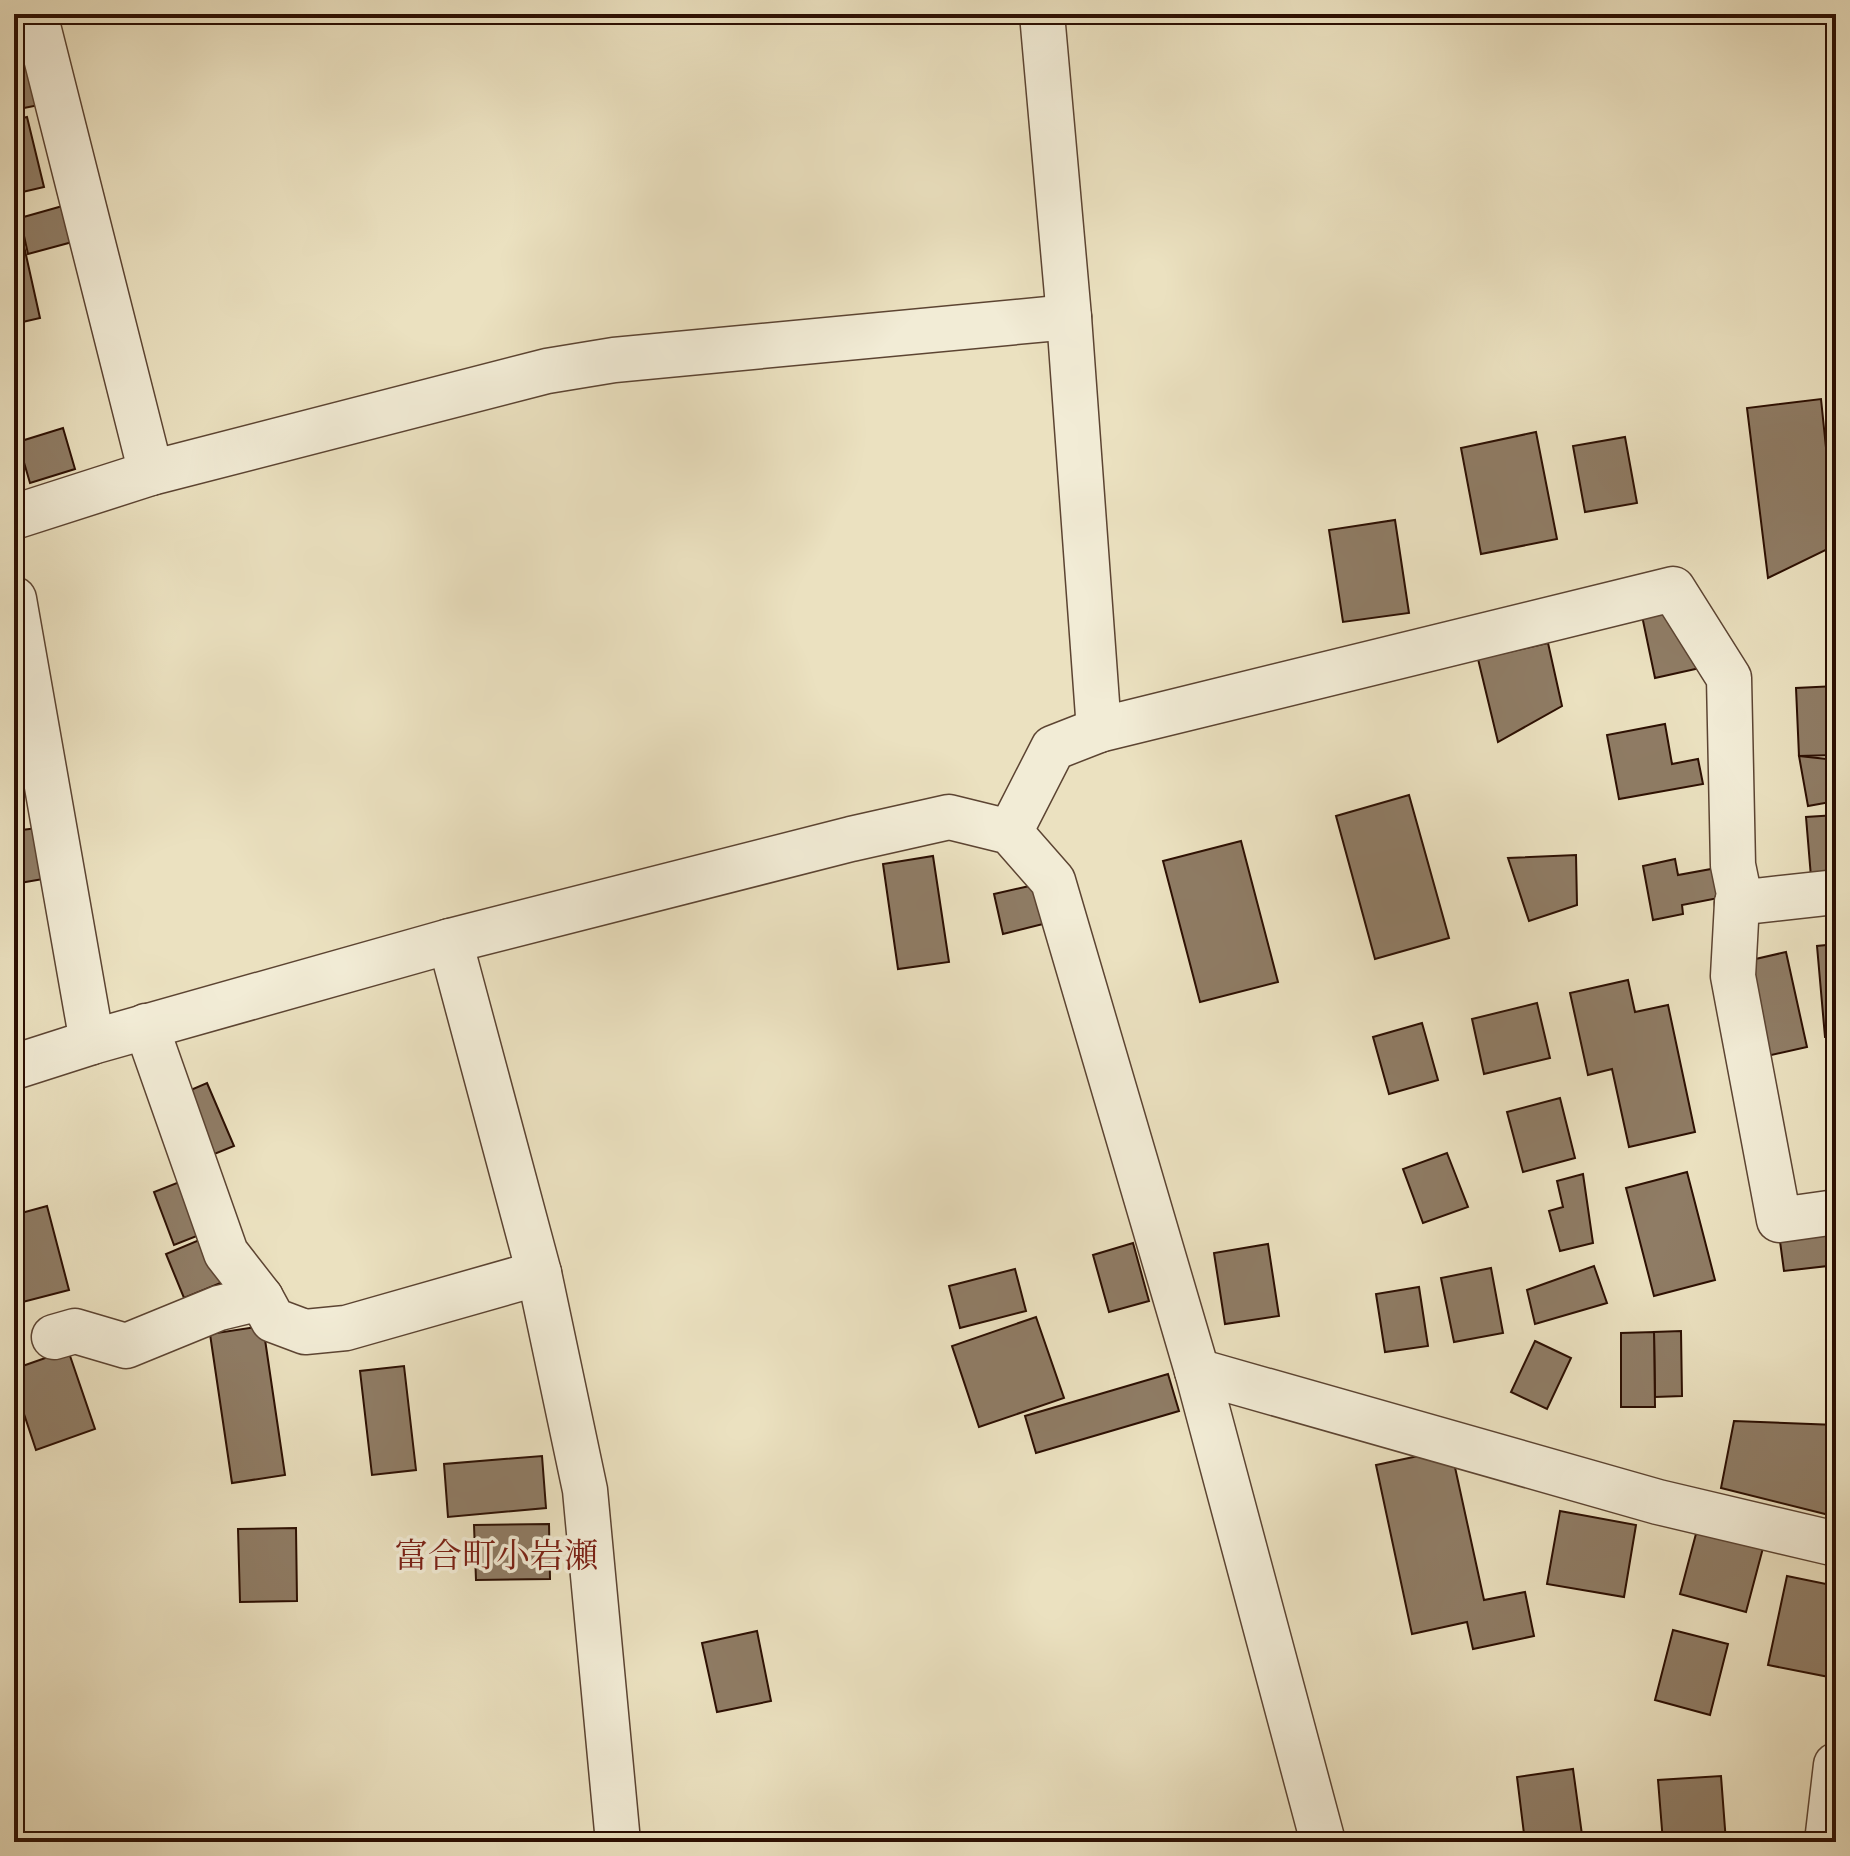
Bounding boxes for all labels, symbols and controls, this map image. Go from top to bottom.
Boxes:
district label: 富合町小岩瀬 [394,1533,598,1579]

